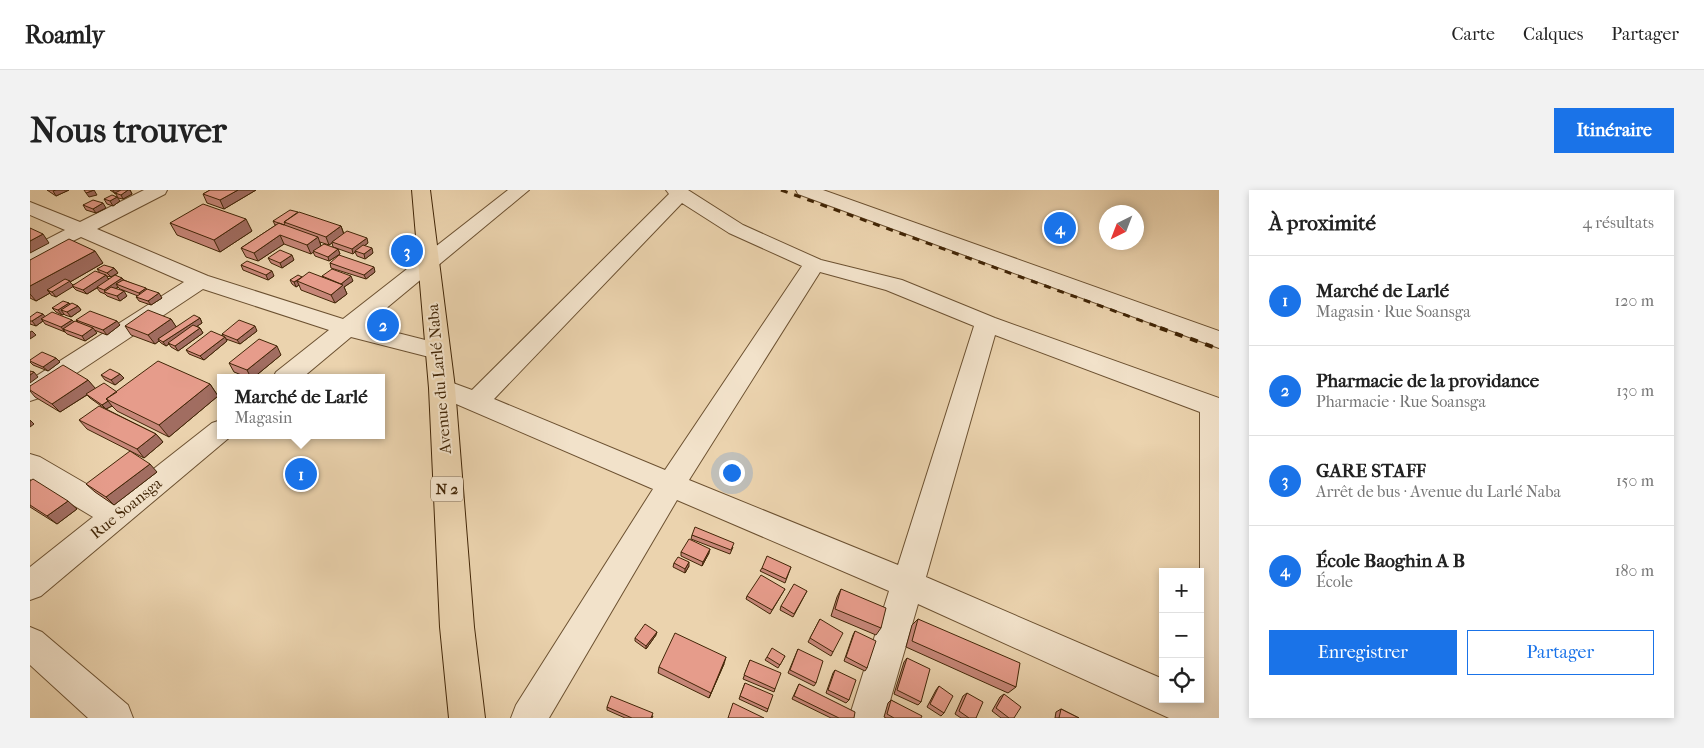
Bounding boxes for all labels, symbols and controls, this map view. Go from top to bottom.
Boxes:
text: Roamly [25,21,104,49]
text: Carte [1452,24,1495,45]
text: Calques [1523,24,1583,45]
text: Partager [1611,24,1679,45]
button: Itinéraire [1554,108,1674,153]
text: Nous trouver [30,110,227,151]
north arrow [1099,205,1144,250]
pin: 4 [1044,209,1076,247]
text: À proximité [1269,211,1376,235]
text: 4 résultats [1582,213,1654,232]
pin: 3 [391,232,423,270]
text: Marché de Larlé [1316,280,1449,302]
text: 1 [1282,291,1288,310]
text: 120 m [1615,291,1654,310]
text: Magasin · Rue Soansga [1316,302,1471,321]
street label: Avenue du Larlé Naba [423,303,455,456]
pin: 2 [367,306,399,344]
text: Pharmacie de la providance [1316,370,1539,392]
popup [217,374,385,439]
text: 2 [1281,381,1289,400]
text: 130 m [1616,381,1654,400]
text: Marché de Larlé [234,386,368,408]
text: Pharmacie · Rue Soansga [1316,392,1486,411]
text: Magasin [234,408,292,427]
pin: 1 [285,455,317,493]
your location [719,460,745,486]
text: GARE STAFF [1316,460,1426,482]
text: 3 [1282,471,1288,490]
text: 150 m [1616,471,1654,490]
street label: Rue Soansga [86,473,166,543]
road number: N 2 [431,476,463,502]
text: Arrêt de bus · Avenue du Larlé Naba [1316,482,1561,501]
text: École Baoghin A B [1316,550,1465,572]
text: 4 [1280,561,1290,580]
text: 180 m [1615,561,1654,580]
map controls [1159,568,1204,703]
button: + [1159,568,1204,613]
text: École [1316,572,1353,591]
button: − [1159,613,1204,658]
button: Enregistrer [1269,630,1457,675]
button: Partager [1467,630,1654,675]
button: locate [1159,658,1204,703]

